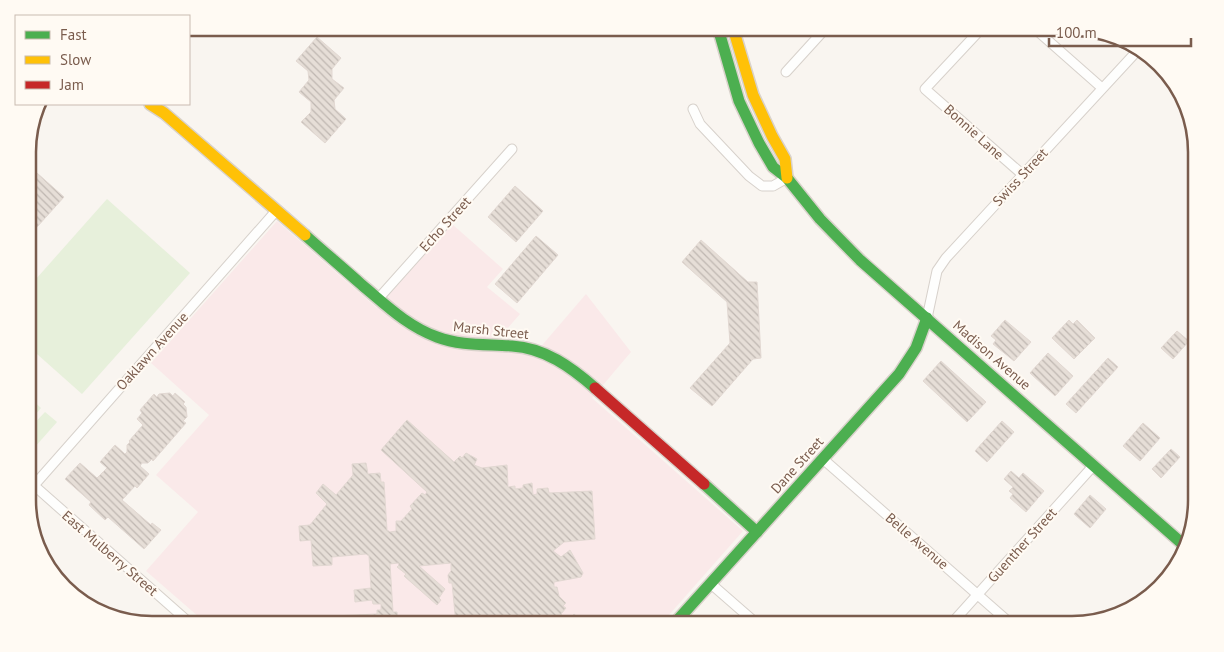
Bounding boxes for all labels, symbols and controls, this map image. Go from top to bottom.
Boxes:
legend [15,15,190,105]
scale bar [1049,15,1192,47]
text: 100 m [1056,23,1097,42]
text: Fast [60,25,87,44]
text: Slow [60,50,91,69]
text: Jam [59,75,84,94]
street label: Bonnie Lane [940,100,1008,164]
street label: Swiss Street [989,144,1052,210]
street label: Echo Street [415,192,475,255]
street label: Oaklawn Avenue [112,308,192,394]
street label: Madison Avenue [949,316,1035,394]
street label: Marsh Street [452,317,530,343]
street label: Dane Street [767,433,827,497]
street label: Guenther Street [984,504,1061,586]
street label: East Mulberry Street [58,506,162,600]
street label: Belle Avenue [882,509,952,573]

